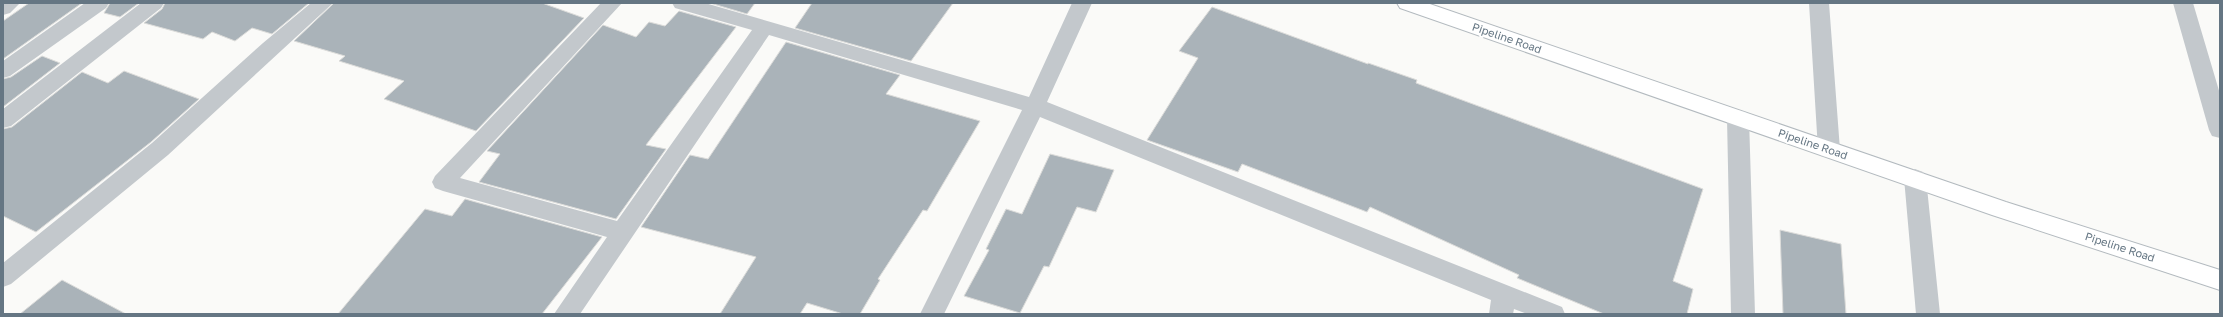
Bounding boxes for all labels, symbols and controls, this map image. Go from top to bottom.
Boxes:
street label: Pipeline Road [1471,20,1544,55]
street label: Pipeline Road [1777,126,1850,161]
street label: Pipeline Road [2084,229,2157,264]

